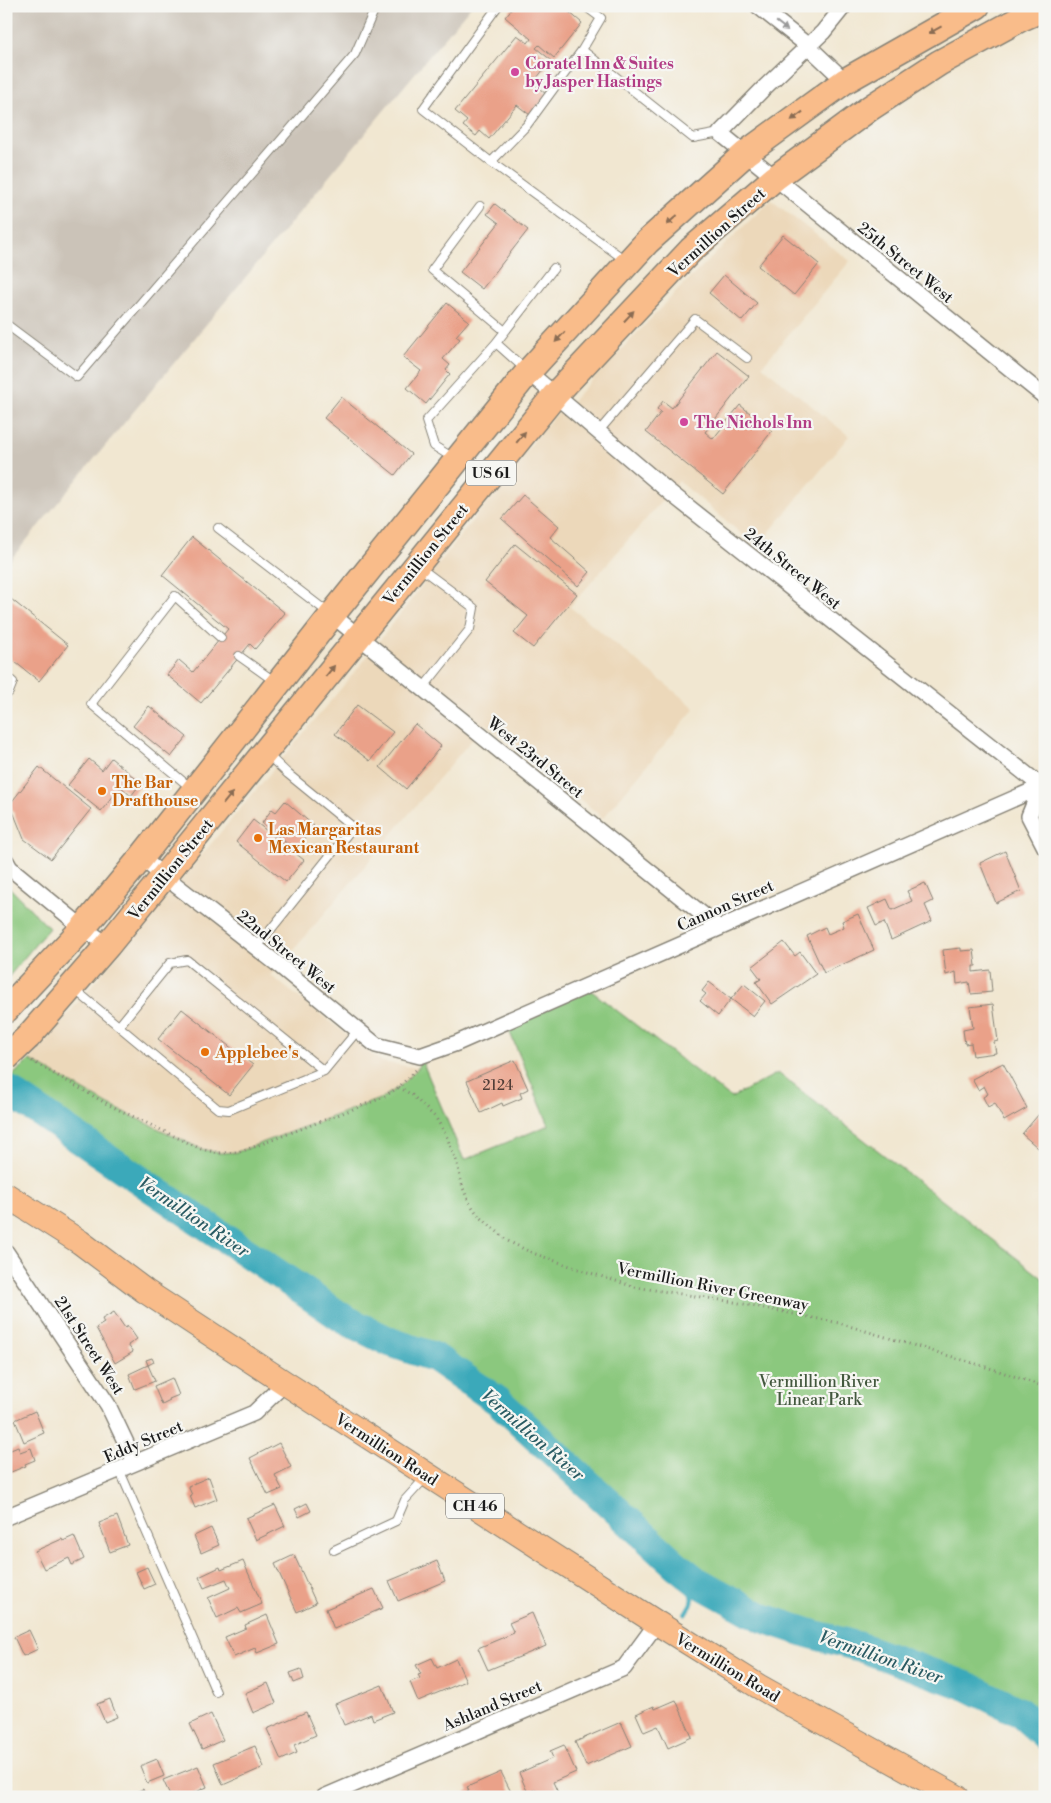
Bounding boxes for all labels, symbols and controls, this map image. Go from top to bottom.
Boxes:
one-way arrow [775,20,788,31]
one-way arrow [928,26,941,35]
place label: Coratel Inn & Suites by Jasper Hastings [525,54,674,92]
marker: Coratel Inn & Suites by Jasper Hastings [509,66,521,78]
one-way arrow [790,111,804,121]
street label: Vermillion Street [663,183,770,283]
one-way arrow [667,214,679,226]
street label: 25th Street West [853,218,958,308]
one-way arrow [623,310,635,322]
one-way arrow [554,331,566,343]
place label: The Nichols Inn [694,413,812,433]
marker: The Nichols Inn [678,416,690,428]
one-way arrow [515,431,526,444]
road number: US 61 [466,460,516,486]
street label: Vermillion Street [378,500,473,610]
street label: 24th Street West [740,524,845,614]
one-way arrow [324,665,335,678]
street label: West 23rd Street [482,712,588,803]
place label: The Bar Drafthouse [112,773,199,811]
marker: The Bar Drafthouse [96,785,108,797]
one-way arrow [222,792,233,805]
street label: Vermillion Street [123,815,218,925]
place label: Las Margaritas Mexican Restaurant [268,820,419,858]
marker: Las Margaritas Mexican Restaurant [252,832,264,844]
street label: Cannon Street [674,876,777,936]
street label: 22nd Street West [233,906,340,998]
place label: Applebee's [214,1043,299,1063]
marker: Applebee's [199,1046,211,1058]
house number: 2124 [483,1077,513,1095]
water label: Vermillion River [134,1172,254,1263]
street label: Vermillion River Greenway [614,1258,811,1315]
street label: 21st Street West [50,1293,129,1399]
park label: Vermillion River Linear Park [758,1372,879,1410]
water label: Vermillion River [476,1384,589,1487]
street label: Vermillion Road [331,1409,442,1490]
street label: Eddy Street [101,1416,186,1468]
road number: CH 46 [446,1494,504,1518]
water label: Vermillion River [816,1626,946,1689]
street label: Vermillion Road [671,1628,783,1707]
street label: Ashland Street [439,1676,545,1736]

